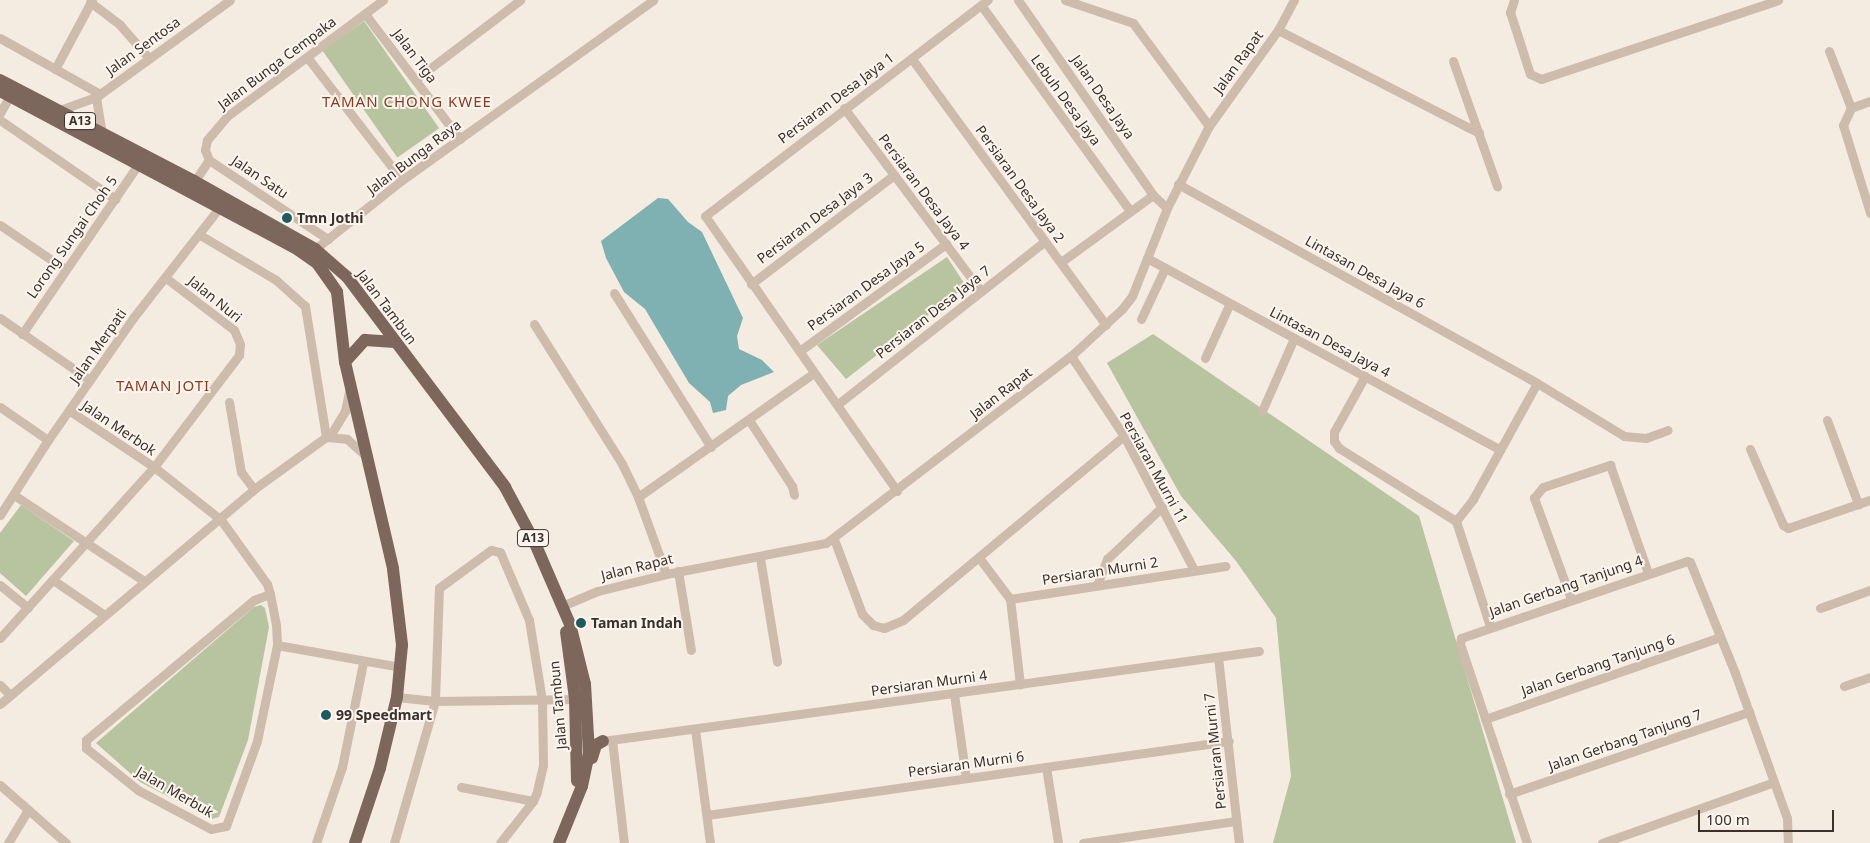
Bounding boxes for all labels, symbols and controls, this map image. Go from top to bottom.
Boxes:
street label: Jalan Sentosa [103,13,183,79]
street label: Jalan Bunga Cempaka [215,13,339,113]
street label: Jalan Tiga [389,26,441,86]
street label: Jalan Rapat [1210,27,1266,97]
street label: Persiaran Desa Jaya 1 [775,49,897,147]
street label: Lebuh Desa Jaya [1028,51,1104,149]
street label: Jalan Desa Jaya [1068,52,1138,142]
district label: TAMAN CHONG KWEE [320,93,494,111]
road number: A13 [64,112,96,130]
street label: Jalan Bunga Raya [364,116,464,198]
street label: Persiaran Desa Jaya 2 [972,122,1068,246]
street label: Persiaran Desa Jaya 4 [875,131,973,253]
street label: Jalan Satu [228,152,292,202]
street label: Persiaran Desa Jaya 3 [754,169,876,267]
street label: Lorong Sungai Choh 5 [23,173,121,301]
place label: Tmn Jothi [297,210,364,226]
marker: Tmn Jothi [281,212,293,224]
street label: Lintasan Desa Jaya 6 [1302,232,1428,312]
street label: Persiaran Desa Jaya 5 [804,238,928,334]
street label: Persiaran Desa Jaya 7 [872,262,994,362]
street label: Jalan Tambun [354,266,420,348]
street label: Jalan Nuri [185,272,245,326]
street label: Lintasan Desa Jaya 4 [1267,303,1393,381]
street label: Jalan Merpati [66,306,130,386]
street label: Jalan Rapat [967,364,1035,422]
district label: TAMAN JOTI [115,377,211,395]
street label: Jalan Merbok [79,397,159,459]
street label: Persiaran Murni 11 [1116,409,1192,527]
road number: A13 [517,528,549,548]
street label: Jalan Rapat [599,550,675,584]
street label: Jalan Gerbang Tanjung 4 [1487,552,1645,620]
street label: Persiaran Murni 2 [1041,554,1159,588]
place label: Taman Indah [591,615,682,631]
marker: Taman Indah [575,617,587,629]
street label: Jalan Gerbang Tanjung 6 [1519,631,1677,699]
street label: Jalan Tambun [546,660,570,750]
street label: Persiaran Murni 4 [870,667,988,699]
street label: Persiaran Murni 7 [1201,692,1229,810]
street label: Jalan Gerbang Tanjung 7 [1546,706,1704,774]
place label: 99 Speedmart [336,707,432,723]
marker: 99 Speedmart [320,709,332,721]
street label: Persiaran Murni 6 [907,748,1025,780]
street label: Jalan Merbuk [133,763,217,821]
scale bar [1700,800,1836,832]
text: 100 m [1706,809,1750,829]

